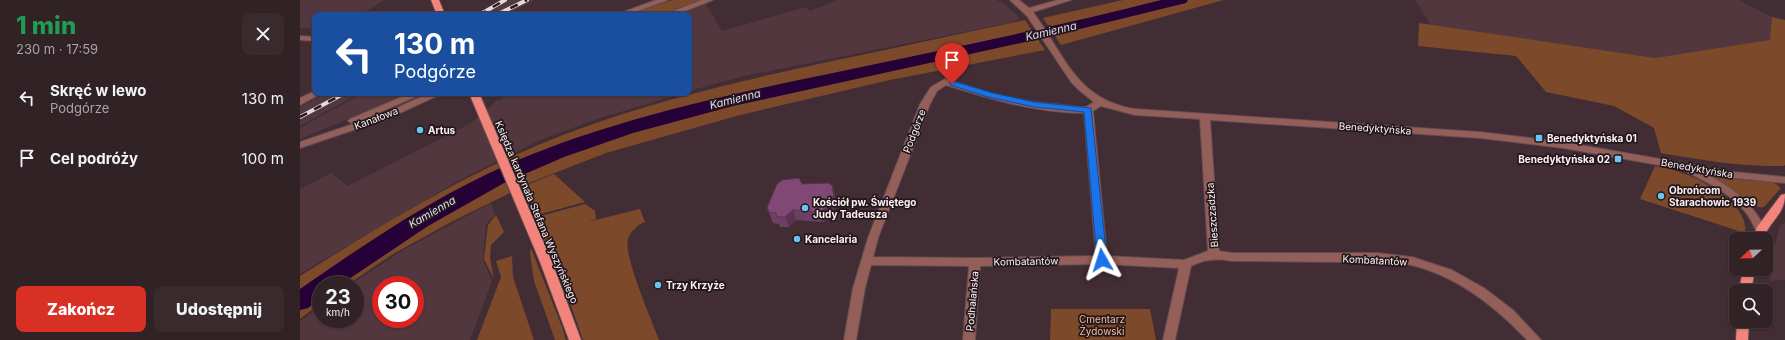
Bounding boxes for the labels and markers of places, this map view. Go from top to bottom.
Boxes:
pin [935,43,969,84]
place label: Artus [428,124,456,136]
marker: Artus [415,125,425,135]
place label: Benedyktyńska 01 [1547,132,1637,145]
marker: Benedyktyńska 01 [1534,133,1544,143]
place label: Benedyktyńska 02 [1518,153,1610,166]
marker: Benedyktyńska 02 [1613,154,1623,164]
place label: Obrońcom Starachowic 1939 [1669,184,1757,208]
marker: Obrońcom Starachowic 1939 [1656,191,1666,201]
place label: Kościół pw. Świętego Judy Tadeusza [813,195,916,221]
marker: Kościół pw. Świętego Judy Tadeusza [800,203,810,213]
place label: Kancelaria [805,233,857,245]
marker: Kancelaria [792,234,802,244]
place label: Trzy Krzyże [666,279,725,292]
marker: Trzy Krzyże [653,280,663,290]

